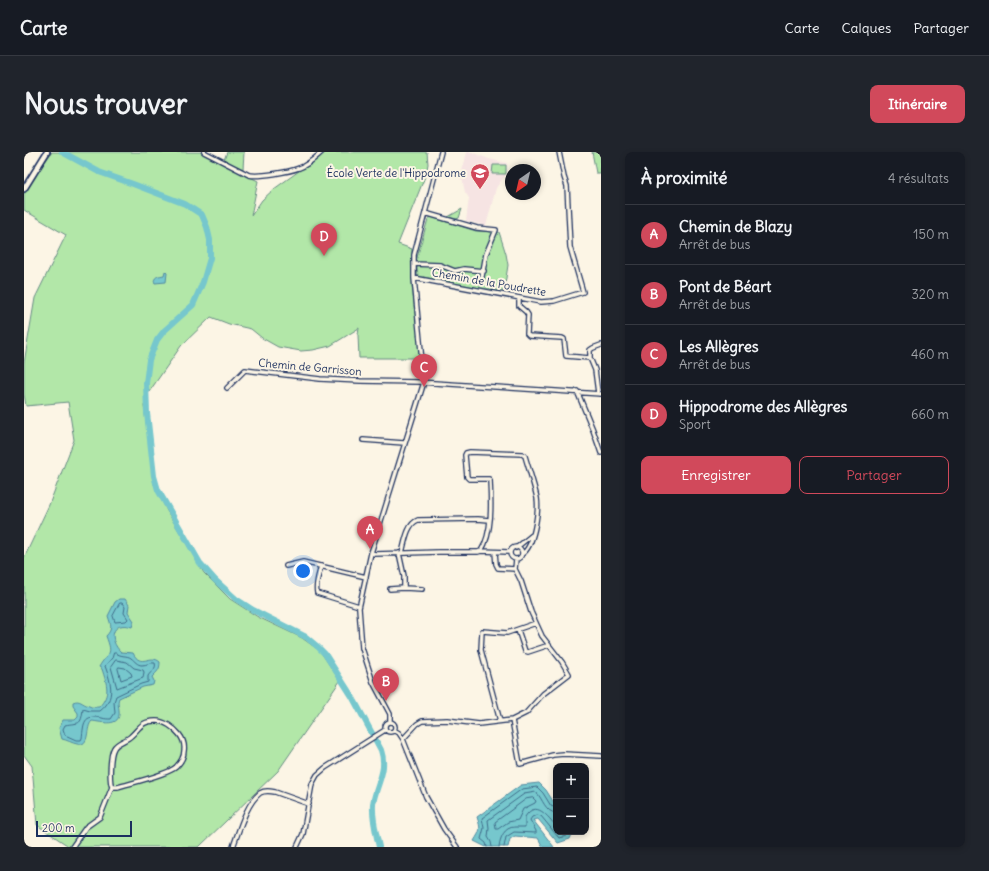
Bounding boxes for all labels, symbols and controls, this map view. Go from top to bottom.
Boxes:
text: Carte [20,16,67,40]
text: Carte [785,19,819,37]
text: Calques [841,19,891,37]
text: Partager [913,19,969,37]
button: Itinéraire [870,85,965,123]
text: Nous trouver [24,86,187,122]
school or university icon: École Verte de l'Hippodrome [469,162,491,190]
north arrow [505,164,541,200]
place label: École Verte de l'Hippodrome [327,165,466,180]
text: À proximité [641,167,727,189]
text: 4 résultats [888,170,949,187]
text: Chemin de Blazy [679,217,792,236]
pin: D [311,223,337,256]
text: A [650,226,658,243]
text: 150 m [913,226,949,243]
text: Arrêt de bus [679,236,750,253]
street label: Chemin de la Poudrette [431,265,547,299]
text: Pont de Béart [679,277,771,296]
text: B [650,286,658,303]
text: 320 m [911,286,949,303]
text: Arrêt de bus [679,296,750,313]
text: Les Allègres [679,337,759,356]
text: C [650,346,658,363]
text: 460 m [911,346,949,363]
pin: C [411,354,437,387]
street label: Chemin de Garrisson [258,356,362,378]
text: Arrêt de bus [679,356,750,373]
text: Hippodrome des Allègres [679,397,847,416]
text: D [649,406,659,423]
text: 660 m [911,406,949,423]
text: Sport [679,416,711,433]
button: Enregistrer [641,456,791,494]
button: Partager [799,456,949,494]
pin: A [357,516,383,549]
your location [293,561,313,581]
pin: B [373,668,399,701]
map controls [553,763,589,835]
button: + [553,763,589,799]
button: − [553,799,589,835]
scale bar [36,819,132,838]
text: 200 m [42,821,75,835]

